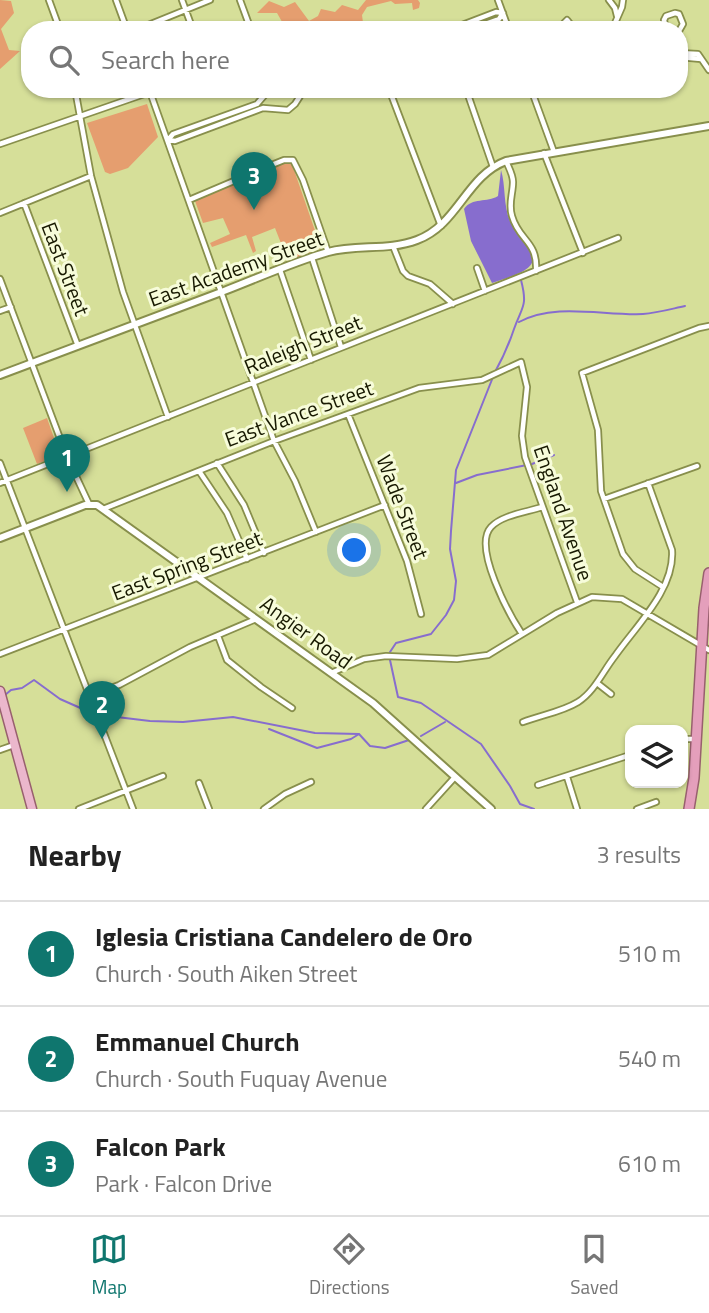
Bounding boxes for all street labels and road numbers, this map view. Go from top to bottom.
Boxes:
street label: East Street [33,217,99,321]
street label: East Academy Street [144,221,328,315]
street label: Raleigh Street [239,306,367,382]
street label: East Vance Street [220,371,378,455]
street label: England Avenue [526,440,602,585]
street label: Wade Street [368,450,438,564]
street label: East Spring Street [107,521,267,609]
street label: Angier Road [254,588,359,677]

